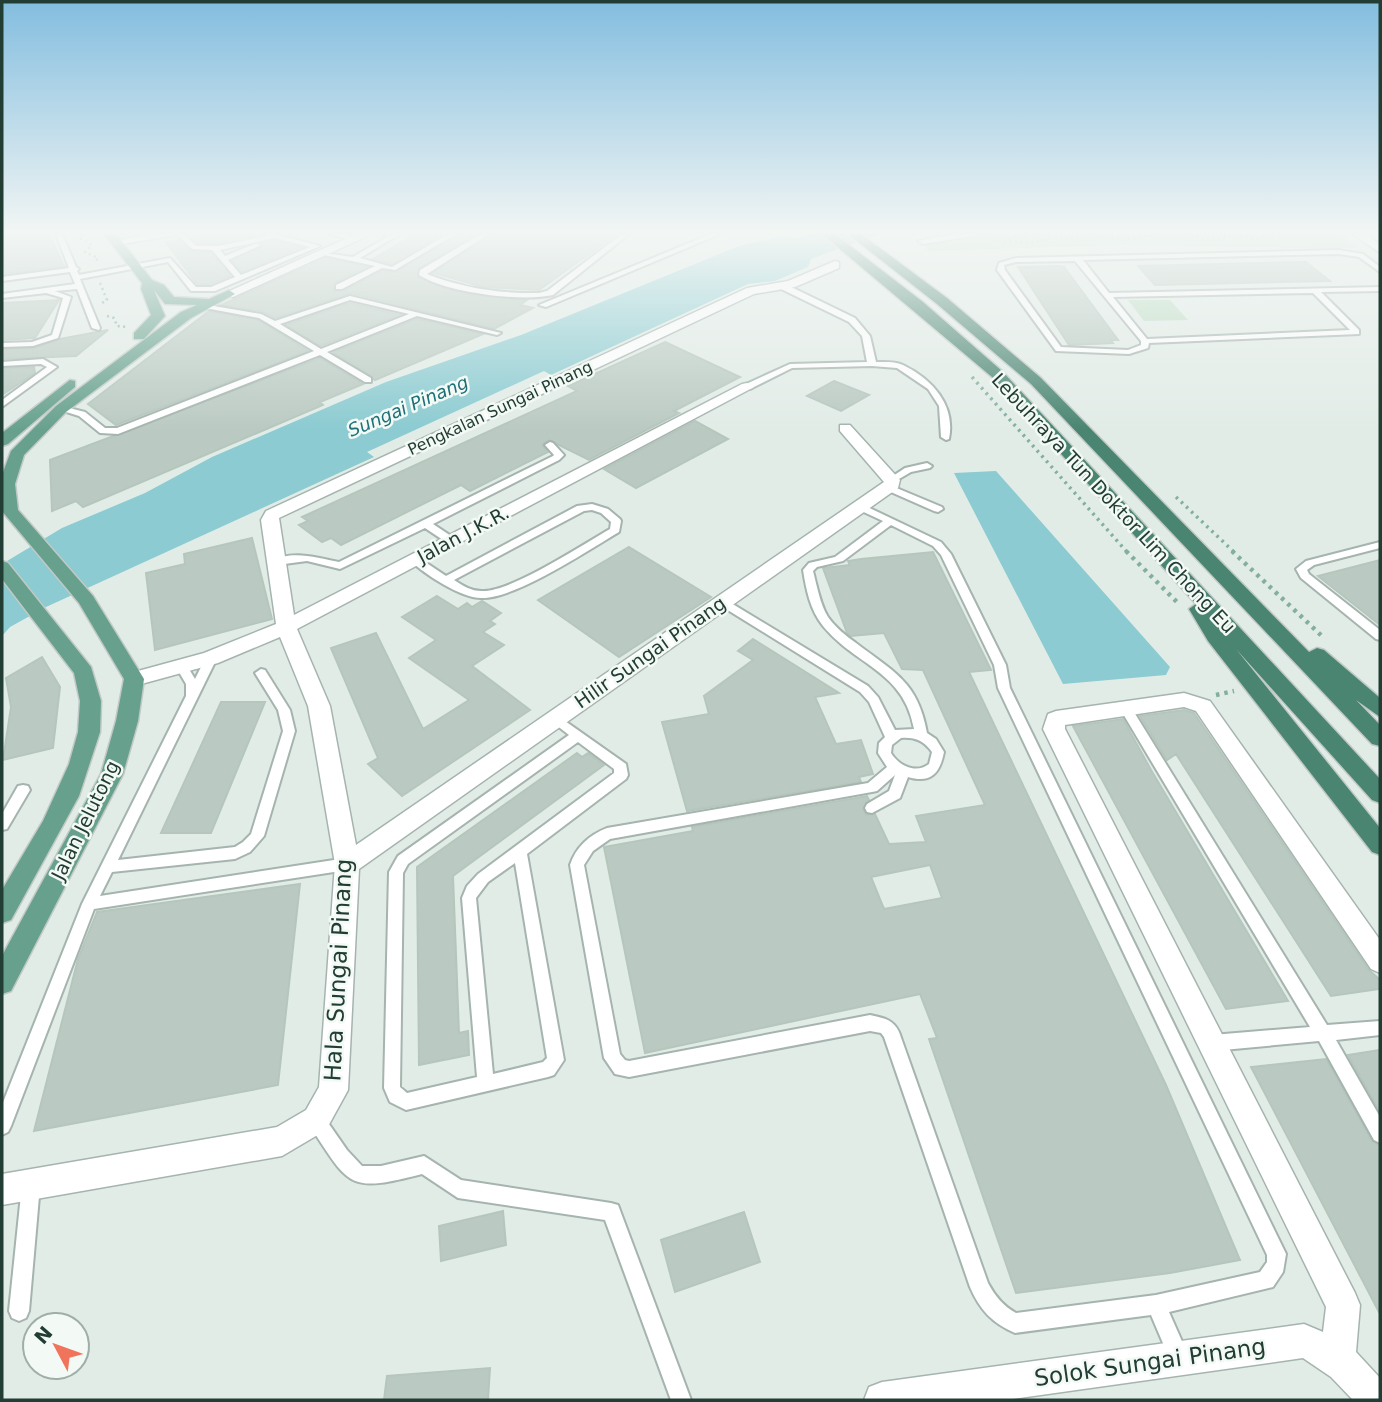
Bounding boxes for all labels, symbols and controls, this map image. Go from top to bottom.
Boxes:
street label: Pengkalan Sungai Pinang [405,357,595,459]
street label: Lebuhraya Tun Doktor Lim Chong Eu [988,369,1240,637]
water label: Sungai Pinang [345,371,471,441]
street label: Jalan J.K.R. [412,501,513,568]
street label: Hilir Sungai Pinang [570,592,730,712]
street label: Jalan Jelutong [46,757,123,884]
street label: Hala Sungai Pinang [319,858,357,1082]
north arrow [21,1311,91,1381]
text: N [30,1322,57,1348]
street label: Solok Sungai Pinang [1033,1333,1267,1391]

